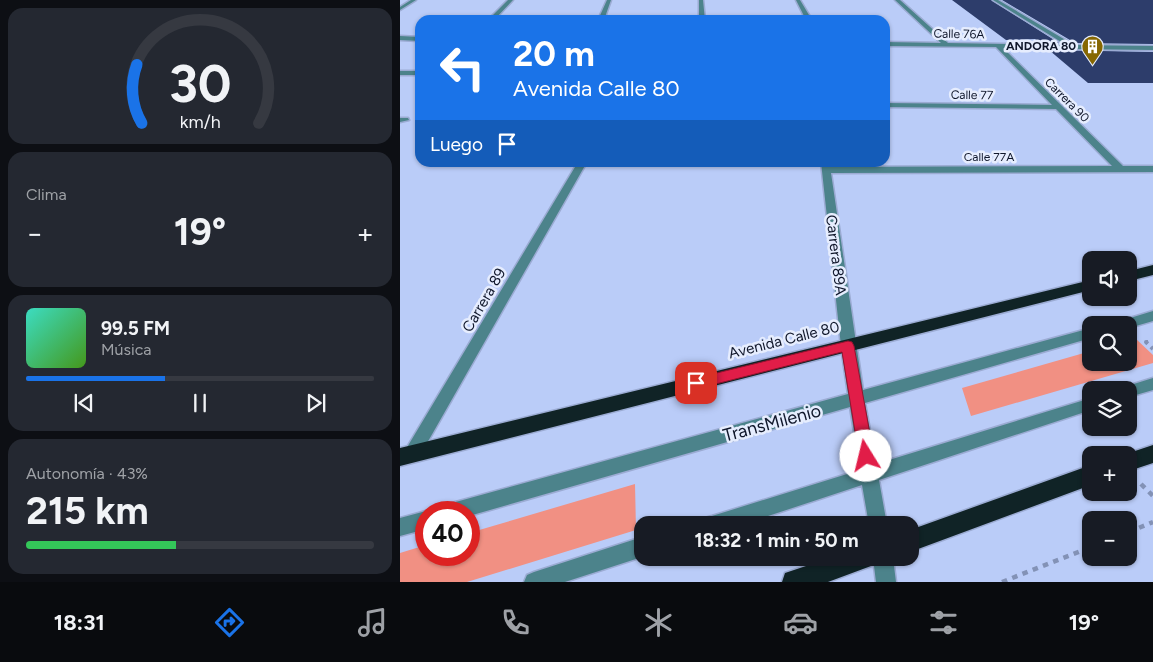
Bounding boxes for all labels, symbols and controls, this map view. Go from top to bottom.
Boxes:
street label: Calle 76A [933,27,985,41]
text: 20 m [513,33,595,75]
building icon: ANDORA 80 [1080,34,1104,65]
icon: left [430,35,495,100]
place label: ANDORA 80 [1006,39,1076,53]
text: 30 [169,53,231,115]
text: Avenida Calle 80 [513,75,680,102]
street label: Carrera 90 [1042,75,1092,125]
street label: Calle 77 [951,88,994,102]
text: km/h [180,111,220,132]
icon: arrive [493,130,521,158]
text: Luego [430,133,483,156]
street label: Calle 77A [964,150,1014,164]
text: Clima [26,185,67,204]
text: 19° [174,209,226,255]
street label: Carrera 89A [822,214,850,296]
text: − [26,216,43,250]
text: + [357,216,374,250]
map controls [1082,251,1137,566]
button: sound [1082,251,1137,306]
street label: Carrera 89 [458,265,510,335]
button: search [1082,316,1137,371]
text: 99.5 FM [101,317,170,340]
street label: Avenida Calle 80 [727,318,841,362]
text: Música [101,340,151,359]
pin [675,362,717,404]
icon: arrive [682,369,710,397]
button: layers [1082,381,1137,436]
icon: previous [70,389,98,417]
icon: pause [186,389,214,417]
icon: next [302,389,330,417]
street label: TransMilenio [721,399,823,447]
position arrow [839,429,891,481]
button: + [1082,446,1137,501]
text: Autonomía · 43% [26,464,148,483]
text: 215 km [26,488,149,534]
speed limit sign: 40 [415,501,480,566]
button: − [1082,511,1137,566]
text: 18:32 · 1 min · 50 m [694,529,859,552]
icon: directions [212,605,247,640]
icon: music [355,605,390,640]
icon: phone [498,605,533,640]
icon: climate [641,605,676,640]
icon: car [783,605,818,640]
icon: filters [926,605,961,640]
text: 18:31 [54,609,105,636]
text: 19° [1069,609,1099,636]

